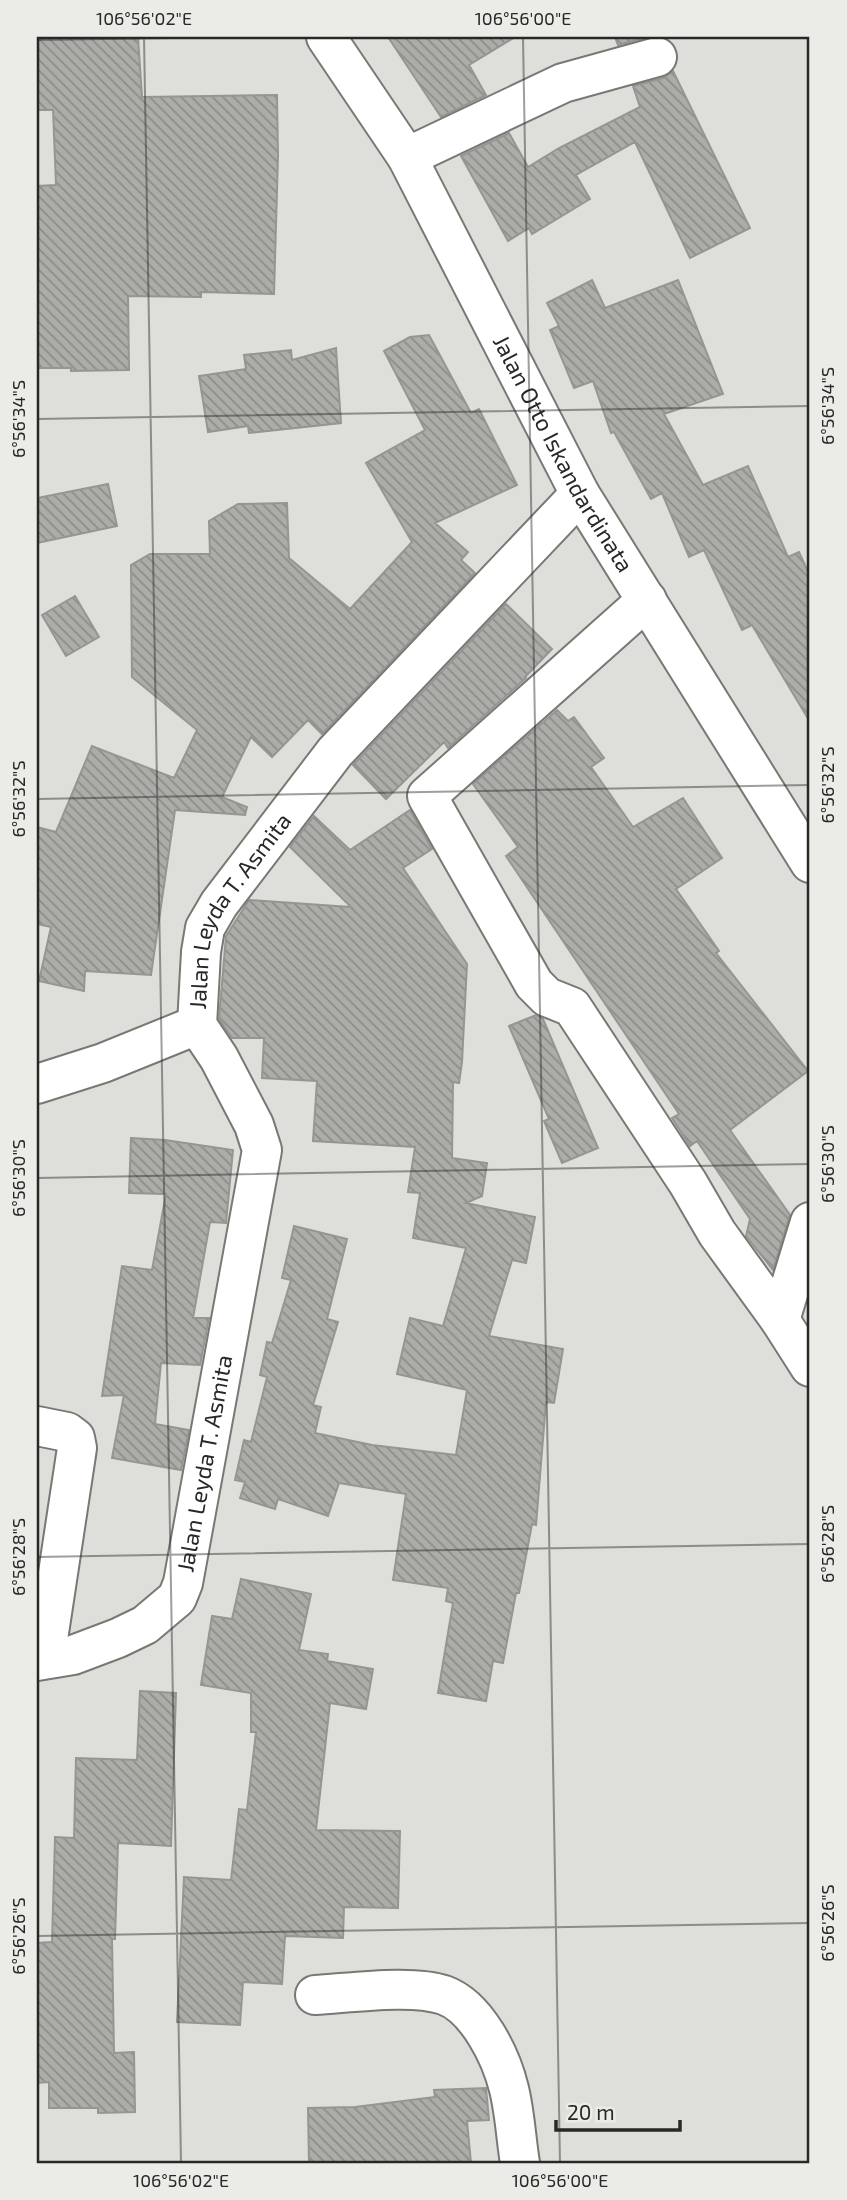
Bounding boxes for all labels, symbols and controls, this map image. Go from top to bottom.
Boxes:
text: 106°56'02"E [96,7,192,29]
text: 106°56'00"E [475,7,571,29]
street label: Jalan Otto Iskandardinata [488,330,640,577]
text: 6°56'34"S [816,367,838,445]
text: 6°56'34"S [7,380,29,458]
text: 6°56'32"S [816,746,838,824]
text: 6°56'32"S [7,760,29,838]
street label: Jalan Leyda T. Asmita [183,807,296,1010]
text: 6°56'30"S [816,1125,838,1203]
text: 6°56'30"S [7,1139,29,1217]
street label: Jalan Leyda T. Asmita [170,1353,237,1574]
text: 6°56'28"S [816,1505,838,1583]
text: 6°56'28"S [7,1518,29,1596]
text: 6°56'26"S [816,1884,838,1962]
text: 6°56'26"S [7,1897,29,1975]
scale bar [556,2088,681,2132]
text: 20 m [567,2099,615,2124]
text: 106°56'02"E [133,2169,229,2191]
text: 106°56'00"E [512,2169,608,2191]

